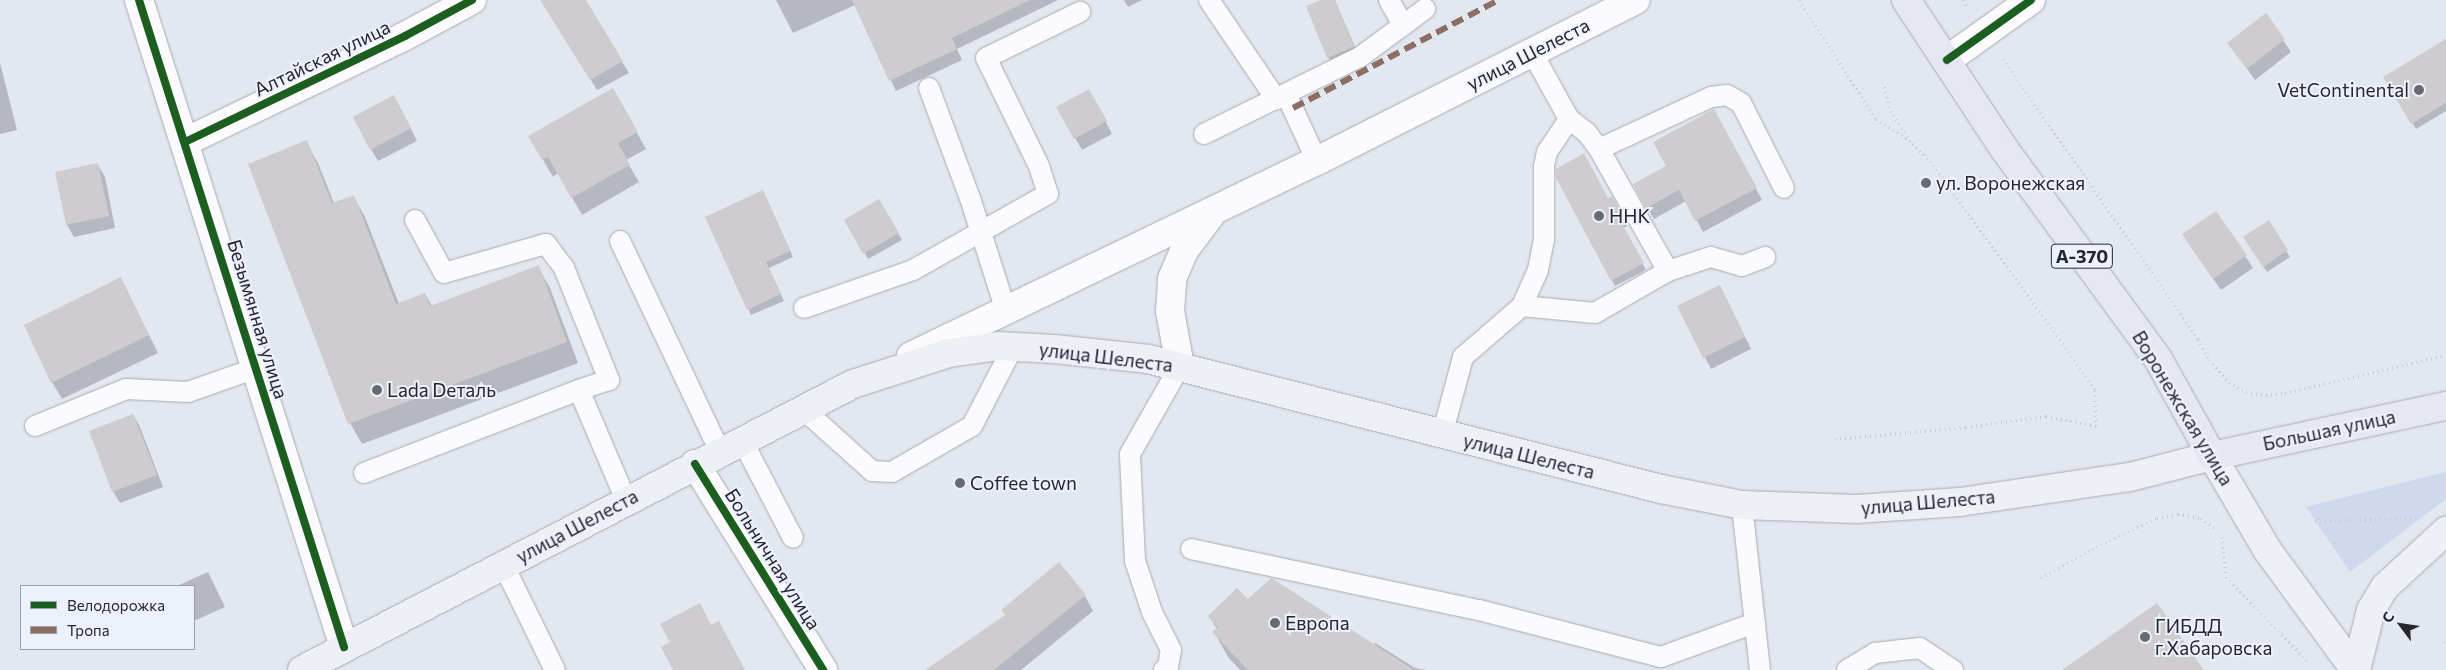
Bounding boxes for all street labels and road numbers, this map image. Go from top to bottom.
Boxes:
street label: улица Шелеста [1463,13,1593,95]
street label: Алтайская улица [250,15,394,101]
street label: Безымянная улица [223,237,293,401]
road number: А-370 [2051,240,2113,272]
street label: Воронежская улица [2128,326,2238,490]
street label: улица Шелеста [1038,337,1174,377]
street label: Большая улица [2261,405,2397,455]
street label: улица Шелеста [1461,429,1597,483]
street label: улица Шелеста [512,484,642,568]
street label: Больничная улица [720,484,826,634]
street label: улица Шелеста [1860,485,1996,519]

